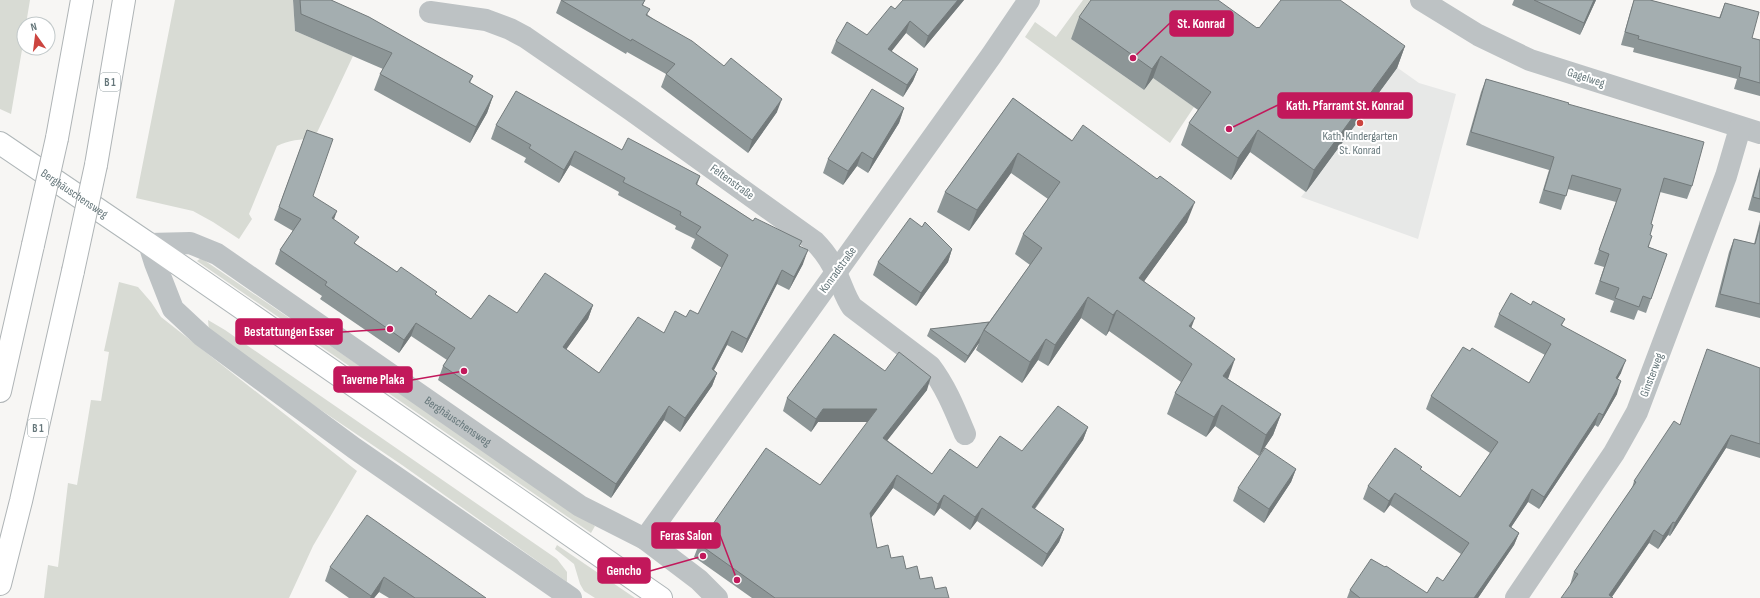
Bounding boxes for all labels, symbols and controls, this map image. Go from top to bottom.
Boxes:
callout: St. Konrad [1170,11,1233,36]
north arrow [16,16,56,56]
text: St. Konrad [1177,16,1225,32]
text: N [29,20,38,34]
street label: Gagelweg [1565,65,1607,91]
road number: B 1 [100,73,120,91]
callout: Kath. Pfarramt St. Konrad [1278,93,1412,118]
text: Kath. Pfarramt St. Konrad [1286,98,1404,114]
marker: Kath. Kindergarten St. Konrad [1355,118,1365,128]
place label: Kath. Kindergarten St. Konrad [1322,129,1398,158]
street label: Feltenstraße [707,161,757,203]
street label: Berghäuschensweg [38,165,111,222]
street label: Konradstraße [816,244,860,296]
callout: Bestattungen Esser [236,319,342,344]
text: Bestattungen Esser [244,324,334,340]
street label: Ginsterweg [1637,351,1667,399]
callout: Taverne Plaka [334,367,412,392]
text: Taverne Plaka [342,372,404,388]
street label: Berghäuschensweg [422,393,494,450]
road number: B 1 [28,419,48,437]
callout: Feras Salon [652,523,720,548]
text: Feras Salon [660,528,712,544]
callout: Gencho [598,558,650,583]
text: Gencho [606,563,642,579]

